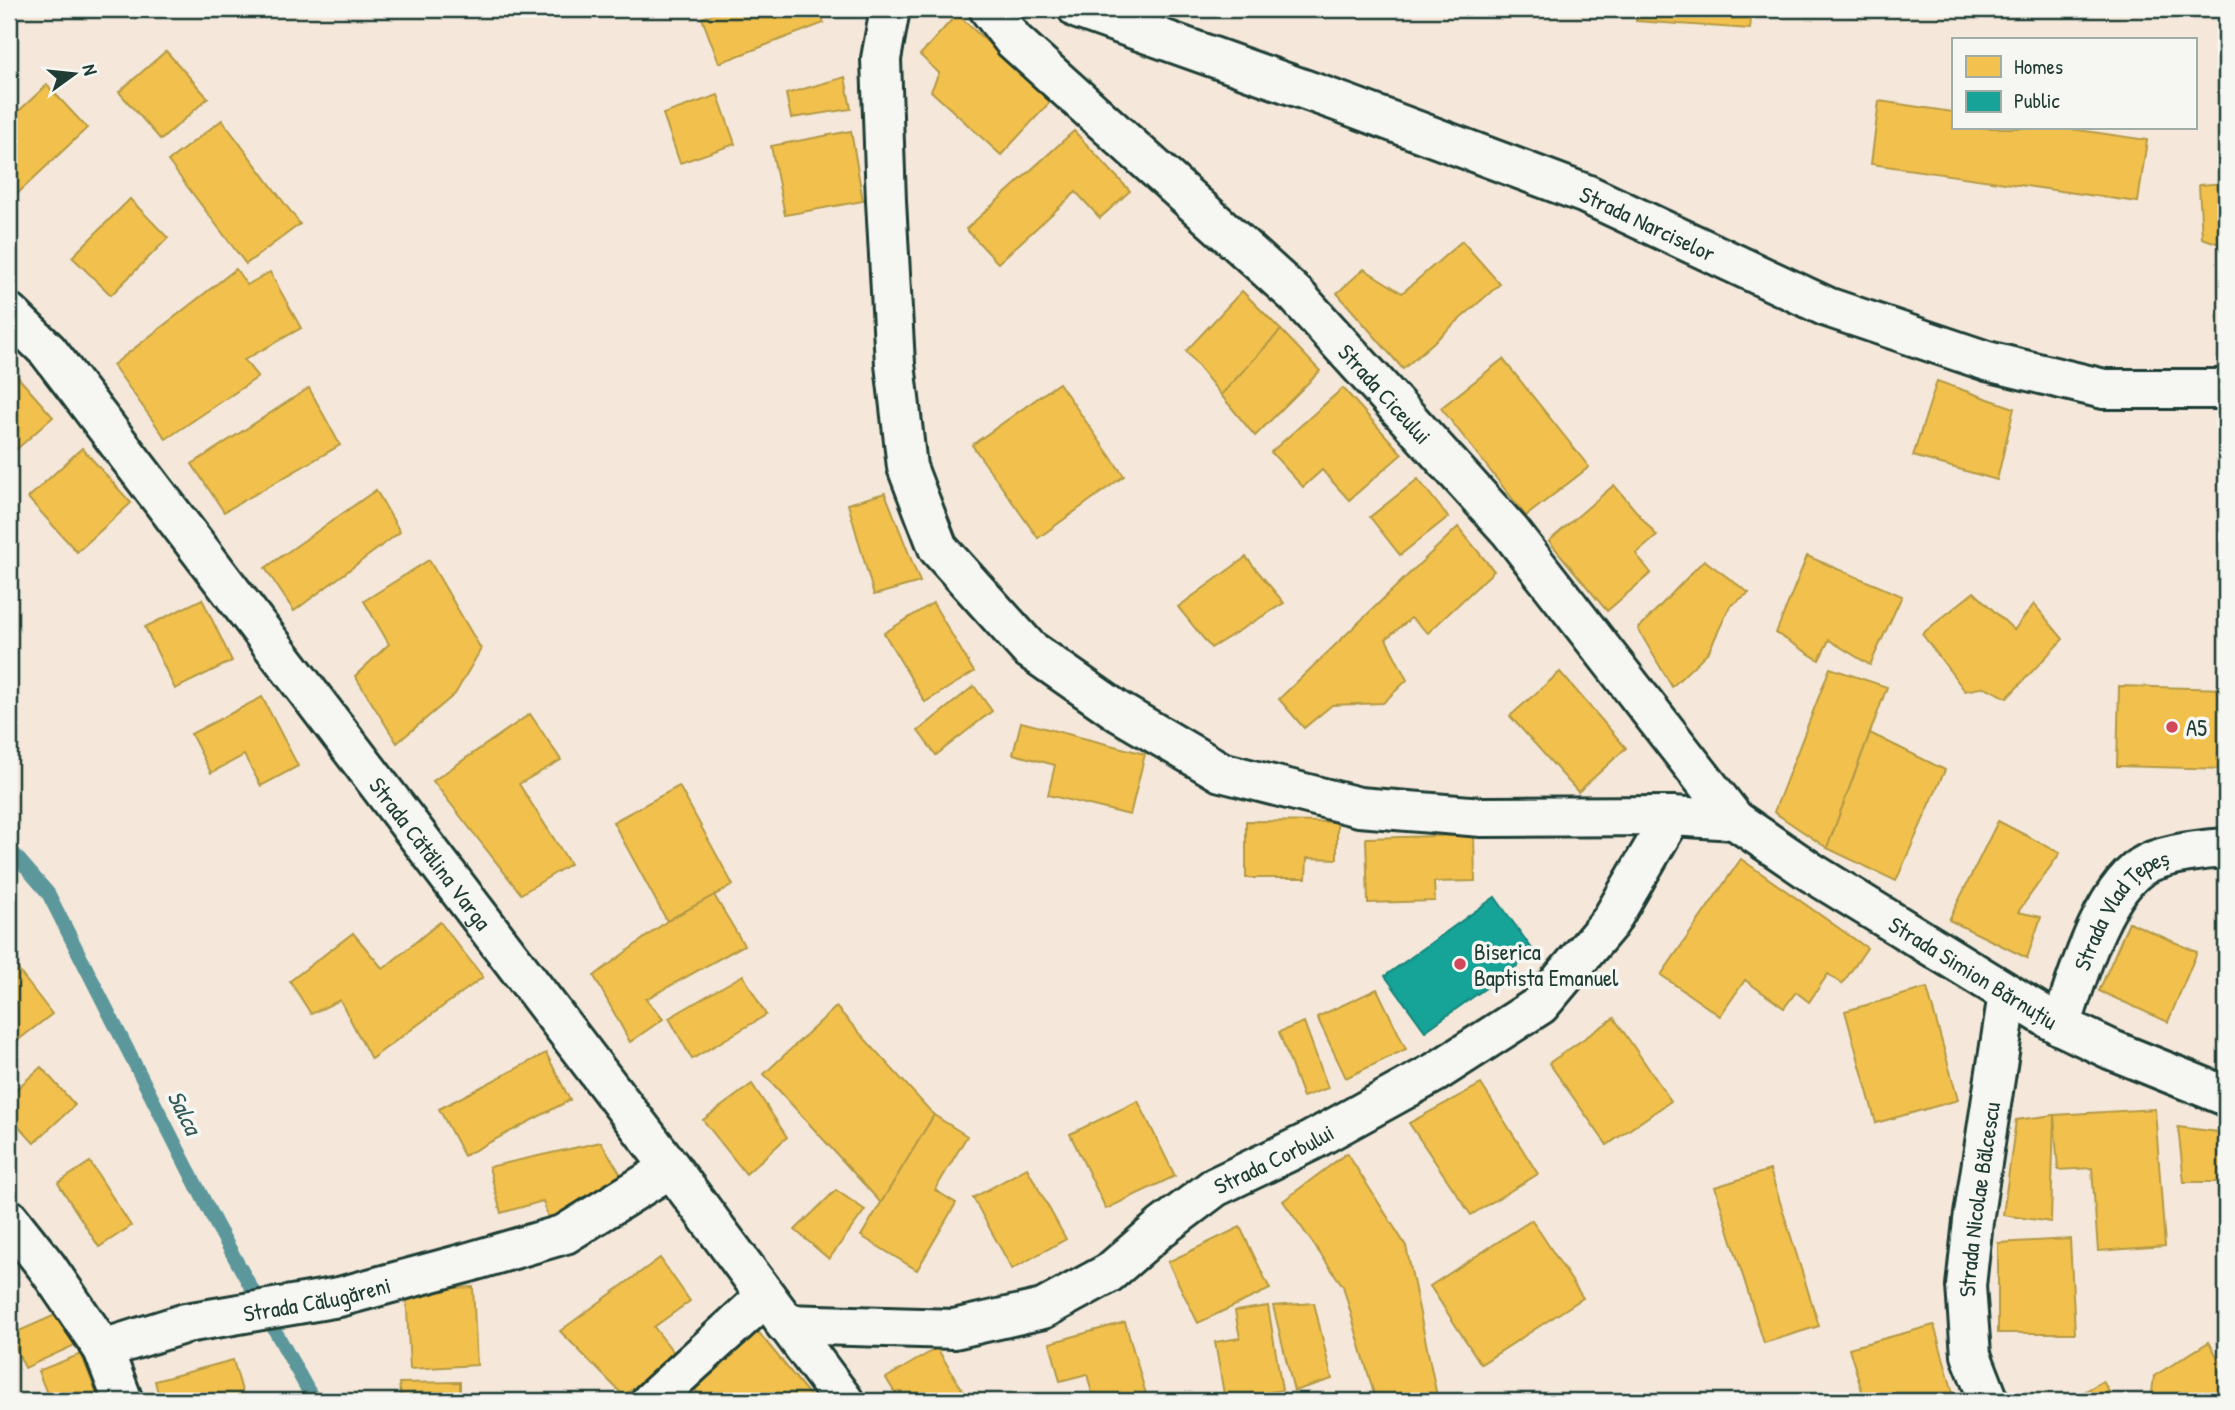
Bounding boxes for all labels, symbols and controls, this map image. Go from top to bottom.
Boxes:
north arrow [38,38,108,108]
legend [1952,38,2196,130]
text: Homes [2014,52,2063,81]
text: N [77,61,104,78]
text: Public [2014,86,2060,115]
street label: Strada Narciselor [1575,178,1721,268]
street label: Strada Ciceului [1332,337,1439,450]
place label: A5 [2186,712,2207,743]
marker: A5 [2164,719,2180,735]
street label: Strada Cătălina Varga [363,770,499,936]
street label: Strada Vlad Țepeș [2065,841,2172,975]
street label: Strada Simion Bărnuțiu [1883,908,2064,1036]
place label: Biserica Baptista Emanuel [1474,936,1619,993]
marker: Biserica Baptista Emanuel [1452,956,1468,972]
water label: Salca [160,1084,211,1142]
street label: Strada Nicolae Bălcescu [1951,1100,2007,1298]
street label: Strada Corbului [1208,1116,1339,1201]
street label: Strada Călugăreni [241,1268,394,1329]

